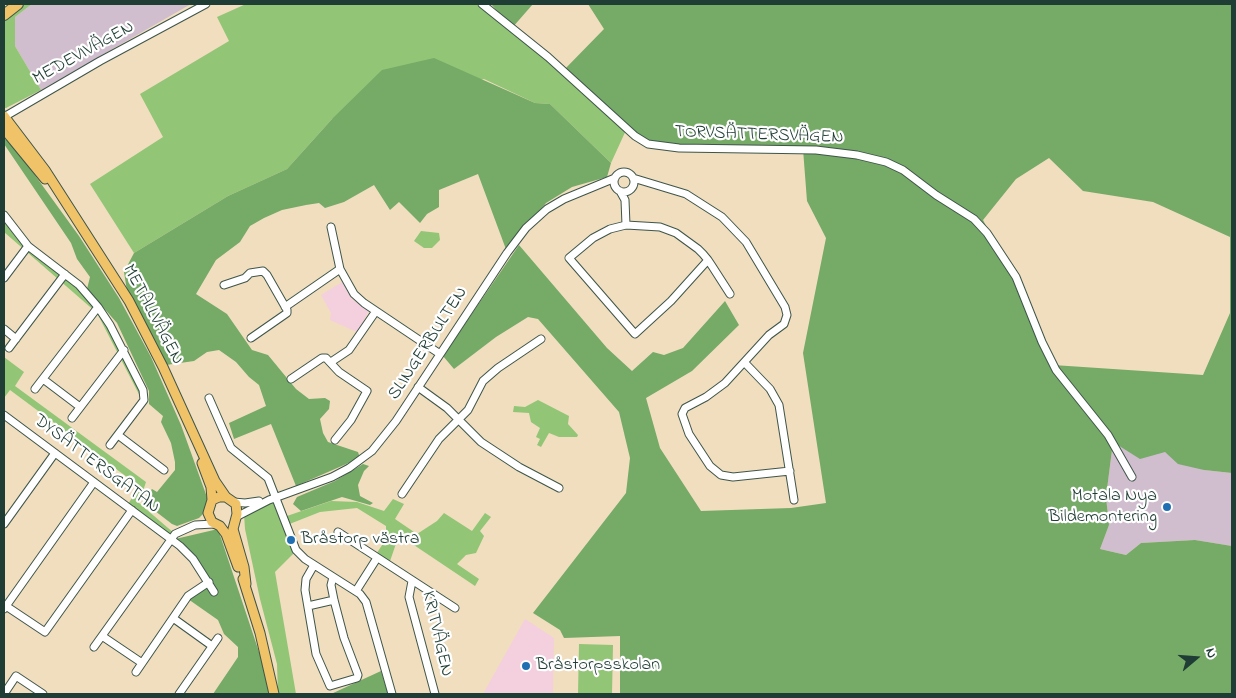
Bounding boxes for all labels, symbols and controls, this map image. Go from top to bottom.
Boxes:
street label: MEDEVIVÄGEN [30,17,138,91]
street label: TORVSÄTTERSVÄGEN [674,122,844,150]
street label: METALLVÄGEN [117,261,187,369]
street label: SLINGERBULTEN [384,283,474,405]
street label: DYSÄTTERSGATAN [29,411,163,519]
place label: Motala Nya Bildemontering [1048,486,1157,528]
marker: Motala Nya Bildemontering [1161,501,1173,513]
place label: Bråstorp västra [301,529,419,551]
marker: Bråstorp västra [285,534,297,546]
street label: KRITVÄGEN [416,589,456,679]
north arrow [1171,633,1221,683]
text: N [1199,645,1222,661]
place label: Bråstorpsskolan [536,655,660,677]
marker: Bråstorpsskolan [520,660,532,672]

